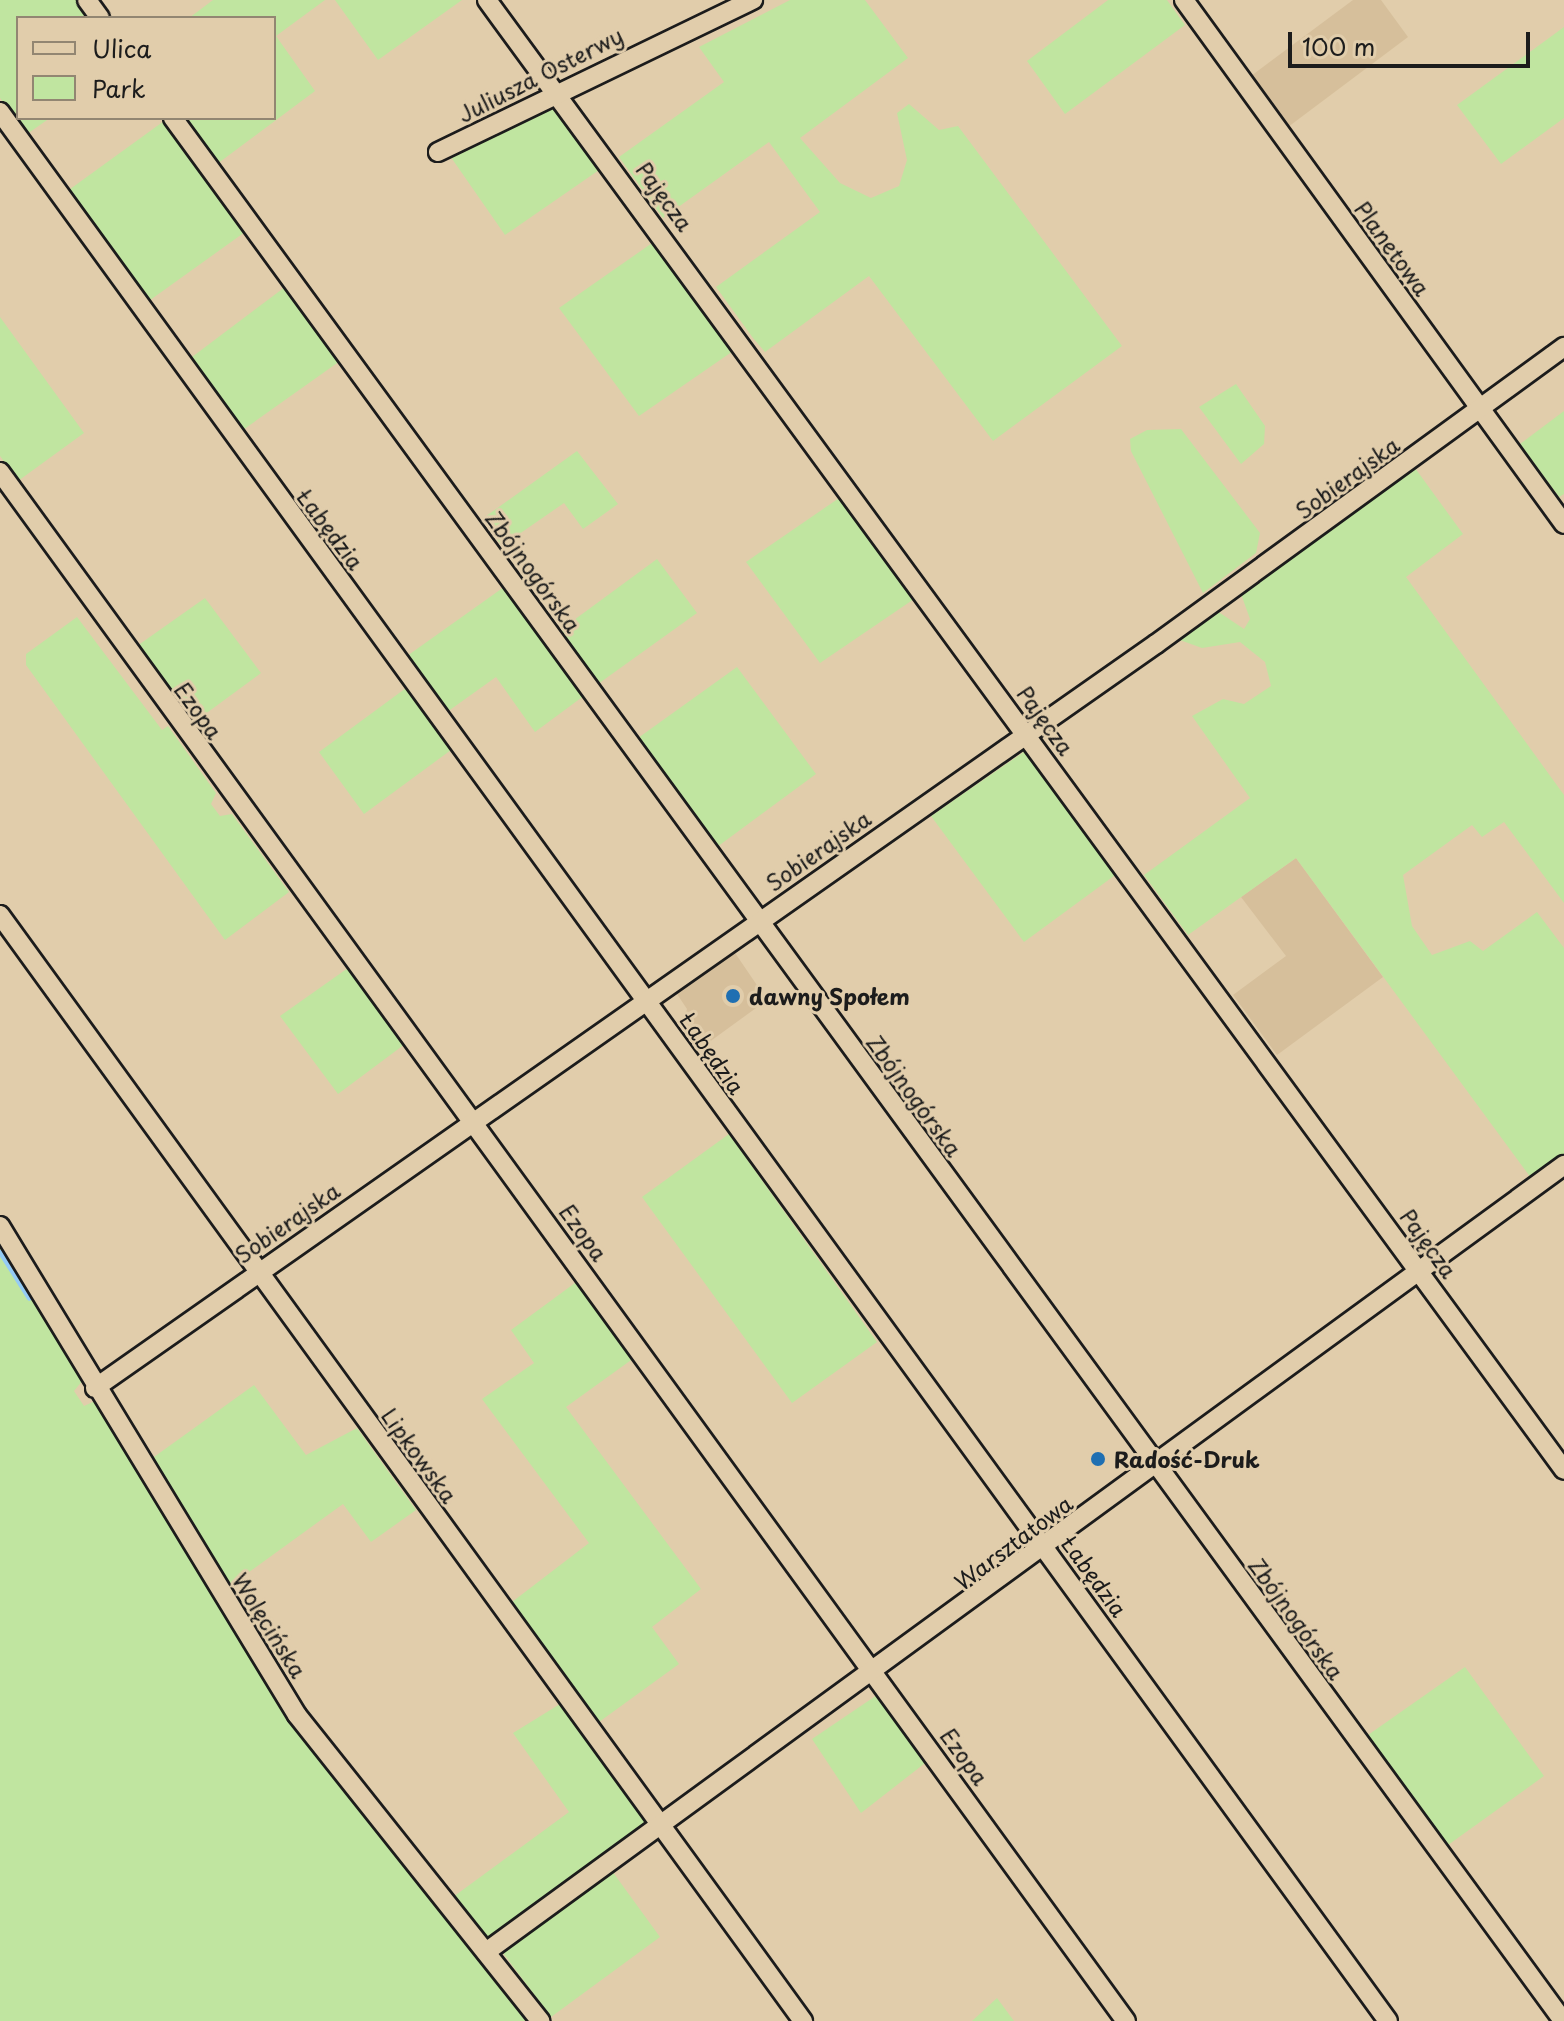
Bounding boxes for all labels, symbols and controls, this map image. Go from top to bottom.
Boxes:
legend [16,16,276,120]
scale bar [1292,16,1534,66]
street label: Juliusza Osterwy [454,21,626,127]
text: 100 m [1302,28,1375,64]
text: Ulica [92,30,151,66]
text: Park [92,70,146,106]
street label: Pajęcza [631,156,699,236]
street label: Planetowa [1350,196,1436,300]
street label: Sobierajska [1290,431,1404,523]
street label: Łabędzia [292,484,370,574]
street label: Zbójnogórska [481,505,587,637]
street label: Ezopa [170,676,228,744]
street label: Pajęcza [1012,680,1080,760]
street label: Sobierajska [761,804,875,896]
place label: dawny Społem [749,983,910,1009]
marker: dawny Społem [724,987,742,1005]
street label: Łabędzia [675,1007,751,1099]
street label: Zbójnogórska [862,1029,968,1161]
street label: Sobierajska [230,1176,344,1268]
street label: Ezopa [555,1198,613,1266]
street label: Pajęcza [1395,1203,1463,1283]
street label: Lipkowska [377,1402,463,1508]
place label: Radość-Druk [1114,1446,1260,1472]
marker: Radość-Druk [1089,1450,1107,1468]
street label: Warsztatowa [949,1489,1077,1595]
street label: Łabędzia [1057,1530,1133,1622]
street label: Zbójnogórska [1244,1552,1350,1684]
street label: Wolęcińska [227,1568,313,1682]
street label: Ezopa [936,1722,994,1790]

